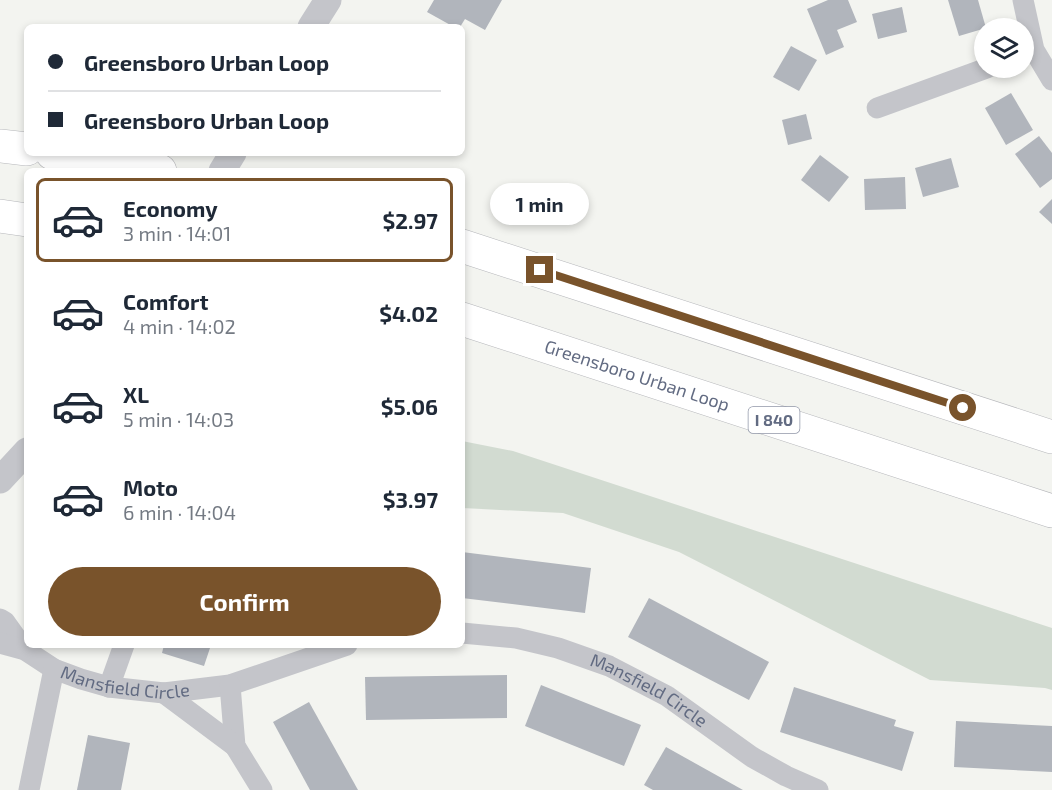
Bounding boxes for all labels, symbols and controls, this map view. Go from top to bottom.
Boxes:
map controls [974,18,1034,78]
button: layers [974,18,1034,78]
text: Greensboro Urban Loop [84,49,329,75]
text: Greensboro Urban Loop [84,107,329,133]
callout: 1 min [490,183,590,225]
text: 1 min [515,192,564,216]
icon: car [51,193,105,247]
text: Economy [123,195,218,221]
text: $2.97 [382,207,438,233]
text: 3 min · 14:01 [123,221,231,245]
route end [526,256,553,283]
icon: car [51,286,105,340]
text: Comfort [123,288,208,314]
text: $4.02 [379,300,438,326]
text: 4 min · 14:02 [123,314,236,338]
street label: Greensboro Urban Loop [542,335,732,415]
icon: car [51,379,105,433]
text: XL [123,381,149,407]
text: $5.06 [381,393,438,419]
route start [949,394,976,421]
text: 5 min · 14:03 [123,407,234,431]
road number: I 840 [748,407,800,433]
icon: car [51,472,105,526]
text: Moto [123,474,178,500]
text: $3.97 [383,486,438,512]
text: 6 min · 14:04 [123,500,236,524]
button: Confirm [48,567,441,636]
street label: Mansfield Circle [588,648,712,731]
street label: Mansfield Circle [58,660,191,703]

